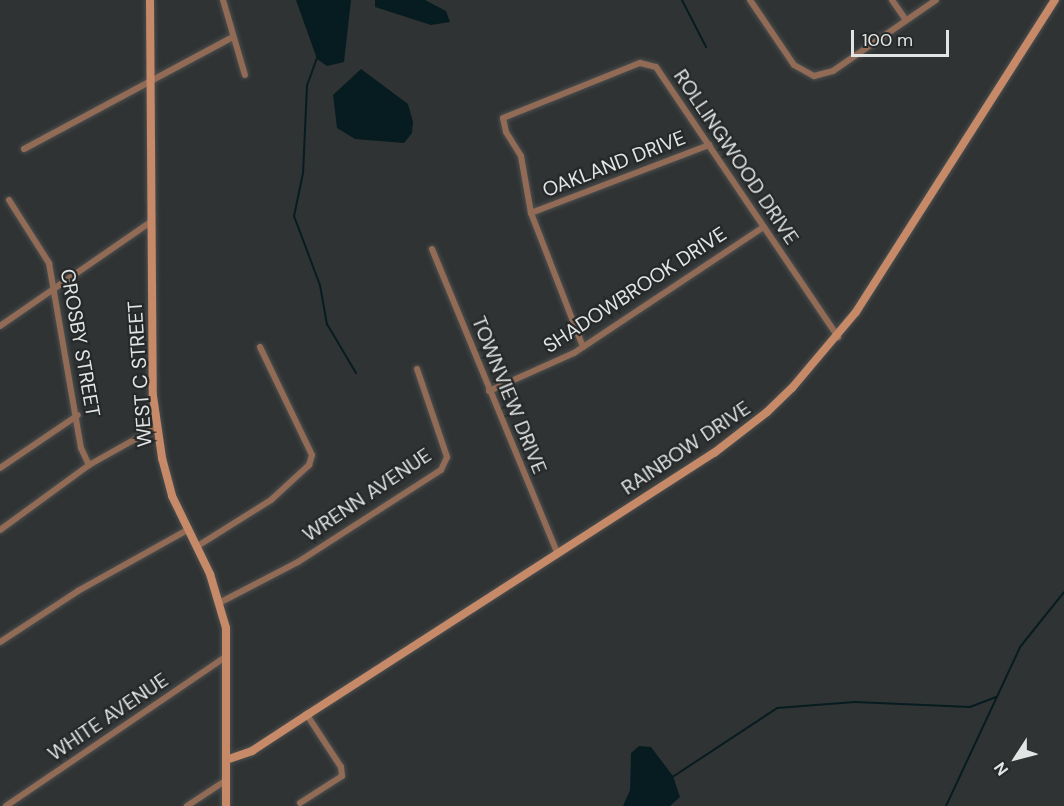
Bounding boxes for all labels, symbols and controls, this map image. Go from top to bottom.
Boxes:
scale bar [854,18,952,56]
text: 100 m [862,28,913,52]
street label: ROLLINGWOOD DRIVE [668,65,804,249]
street label: OAKLAND DRIVE [539,126,689,202]
street label: SHADOWBROOK DRIVE [539,222,731,358]
street label: CROSBY STREET [55,267,105,419]
street label: WEST C STREET [123,300,157,448]
street label: TOWNVIEW DRIVE [466,313,552,477]
street label: RAINBOW DRIVE [617,396,755,500]
street label: WRENN AVENUE [298,443,436,547]
street label: WHITE AVENUE [43,668,173,766]
north arrow [986,728,1046,788]
text: N [989,758,1013,780]

